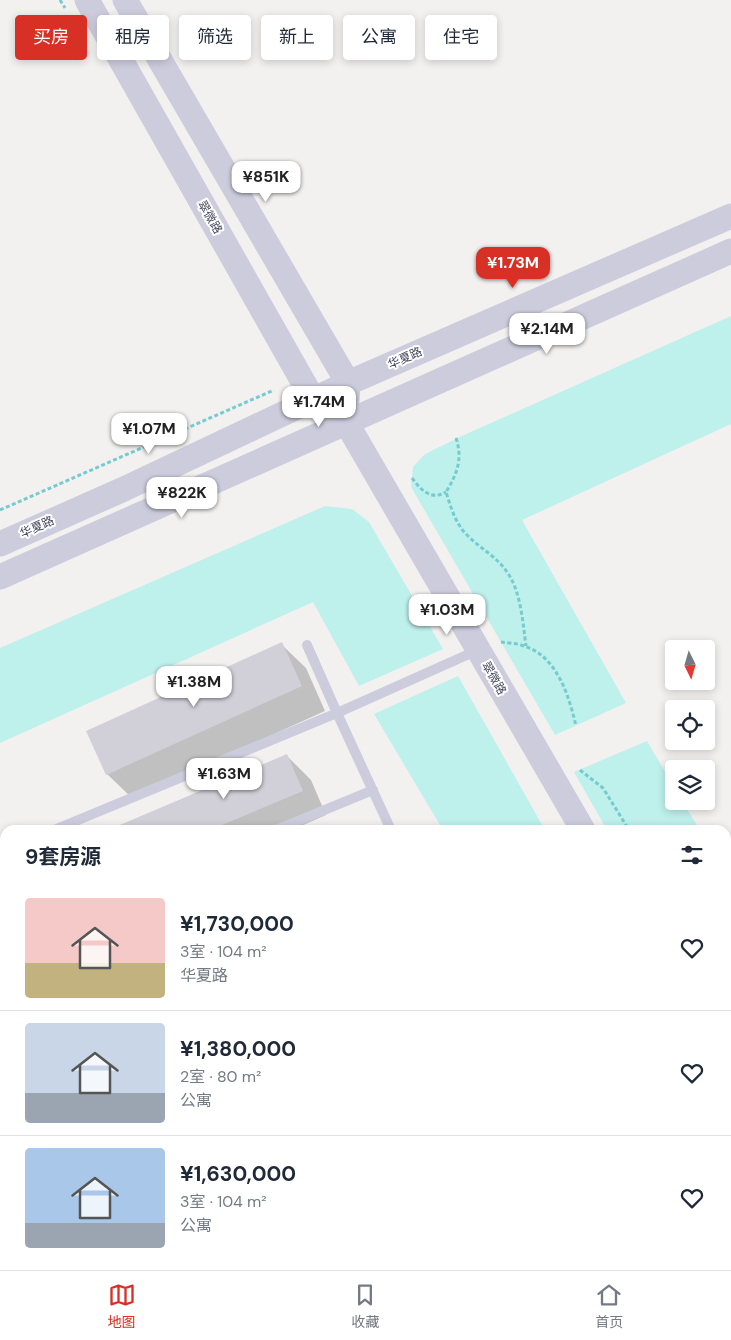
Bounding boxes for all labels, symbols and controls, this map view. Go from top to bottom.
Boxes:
chip: 买房 [15,15,87,60]
chip: 租房 [97,15,169,60]
chip: 筛选 [179,15,251,60]
chip: 新上 [261,15,333,60]
chip: 公寓 [343,15,415,60]
chip: 住宅 [425,15,497,60]
pin: ¥851K [231,160,301,203]
text: ¥851K [243,166,289,187]
street label: 翠微路 [194,197,226,237]
pin: ¥1.73M [472,246,554,289]
text: ¥1.73M [487,252,539,273]
pin: ¥2.14M [506,312,588,355]
text: ¥2.14M [520,318,574,339]
street label: 华夏路 [385,343,425,373]
pin: ¥1.74M [278,386,360,428]
text: ¥1.74M [293,391,345,412]
pin: ¥1.07M [108,412,190,455]
text: ¥1.07M [122,418,176,439]
pin: ¥822K [147,476,217,519]
text: ¥822K [157,482,207,503]
street label: 华夏路 [17,512,57,542]
pin: ¥1.03M [406,594,488,636]
text: ¥1.03M [420,599,474,620]
north arrow [665,640,715,690]
map controls [665,640,715,810]
street label: 翠微路 [478,658,510,698]
pin: ¥1.38M [153,666,235,708]
text: ¥1.38M [167,671,221,692]
button: locate [665,700,715,750]
pin: ¥1.63M [183,758,265,800]
button: layers [665,760,715,810]
text: ¥1.63M [197,763,251,784]
icon: filters [678,841,706,869]
text: 9套房源 [25,843,101,871]
text: ¥1,730,000 [180,910,294,938]
icon: home [65,918,125,978]
icon: heart [678,934,706,962]
text: 3室 · 104 m² [180,941,267,962]
text: 华夏路 [180,965,228,986]
text: ¥1,380,000 [180,1035,296,1063]
icon: home [65,1043,125,1103]
icon: heart [678,1059,706,1087]
text: 2室 · 80 m² [180,1066,261,1087]
text: 公寓 [180,1090,212,1111]
text: ¥1,630,000 [180,1160,296,1188]
icon: home [65,1168,125,1228]
icon: heart [678,1184,706,1212]
text: 3室 · 104 m² [180,1191,267,1212]
text: 公寓 [180,1215,212,1236]
tab: 地图 [108,1281,136,1331]
tab: 收藏 [351,1281,379,1331]
tab: 首页 [595,1281,623,1331]

